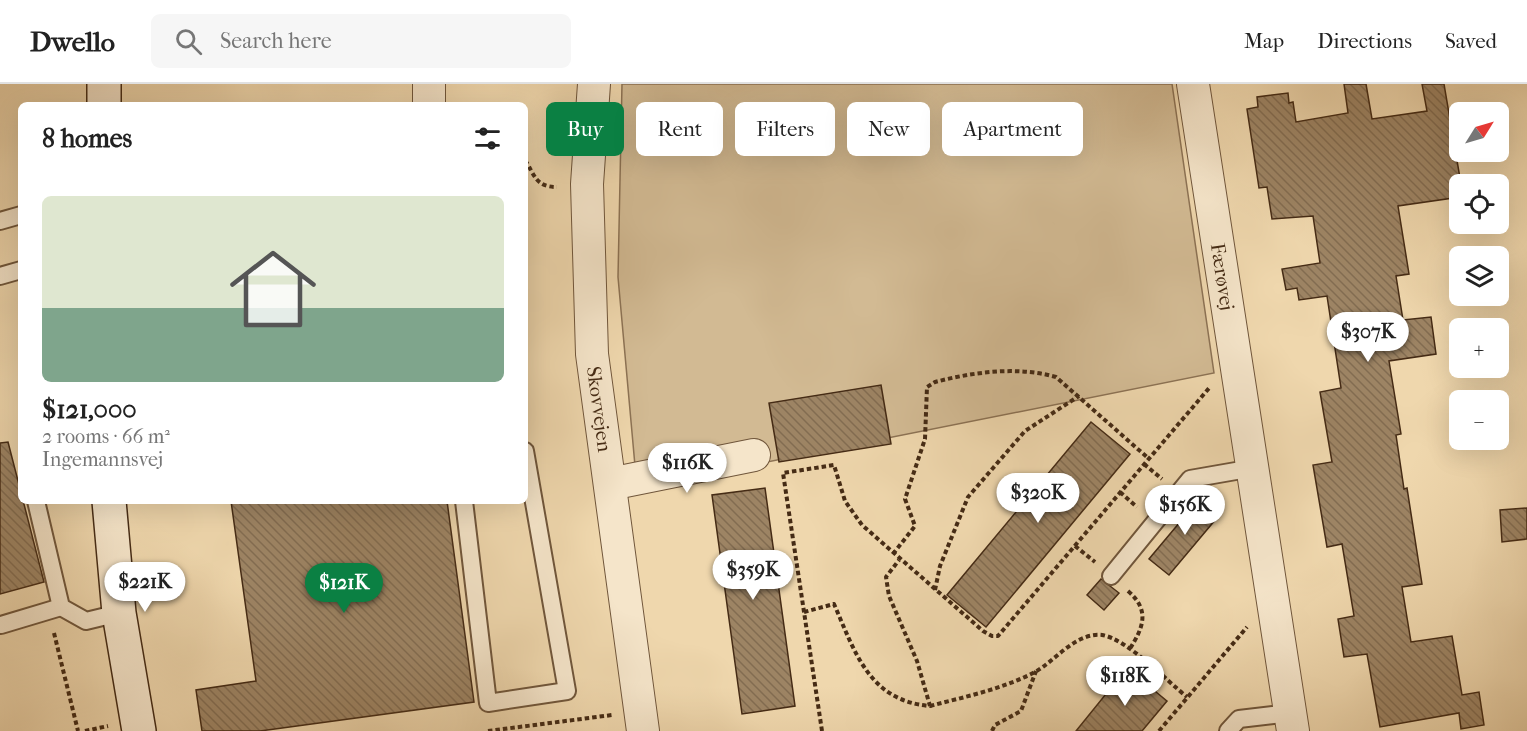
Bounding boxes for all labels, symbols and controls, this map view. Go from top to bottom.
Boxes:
search box [151,14,571,68]
text: Dwello [30,25,115,58]
icon: search [172,25,205,58]
text: Search here [220,28,332,54]
text: Map [1244,29,1284,53]
text: Directions [1317,29,1412,53]
text: Saved [1445,29,1497,53]
chip: Buy [546,102,624,156]
chip: Rent [636,102,723,156]
chip: Filters [735,102,835,156]
chip: New [847,102,930,156]
chip: Apartment [942,102,1083,156]
north arrow [1449,102,1509,162]
map controls [1449,102,1509,450]
icon: filters [471,122,504,155]
text: 8 homes [42,123,132,154]
button: locate [1449,174,1509,234]
icon: home [219,235,327,343]
street label: Færøvej [1206,241,1239,312]
button: layers [1449,246,1509,306]
pin: $307K [1326,312,1410,363]
button: + [1449,318,1509,378]
text: $307K [1341,320,1395,343]
street label: Skovvejen [582,365,617,454]
button: − [1449,390,1509,450]
text: $121,000 [42,394,137,425]
text: 2 rooms · 66 m² [42,425,170,448]
pin: $116K [645,443,729,494]
text: Ingemannsvej [42,448,163,471]
text: $116K [662,451,712,474]
pin: $320K [996,473,1080,524]
text: $320K [1010,481,1066,504]
pin: $156K [1143,485,1227,536]
text: $156K [1159,493,1211,516]
pin: $359K [711,550,795,601]
text: $359K [727,558,779,581]
pin: $221K [103,562,187,613]
pin: $121K [302,563,386,614]
text: $221K [118,570,172,593]
text: $121K [319,571,369,594]
pin: $118K [1083,656,1167,707]
text: $118K [1100,664,1150,687]

